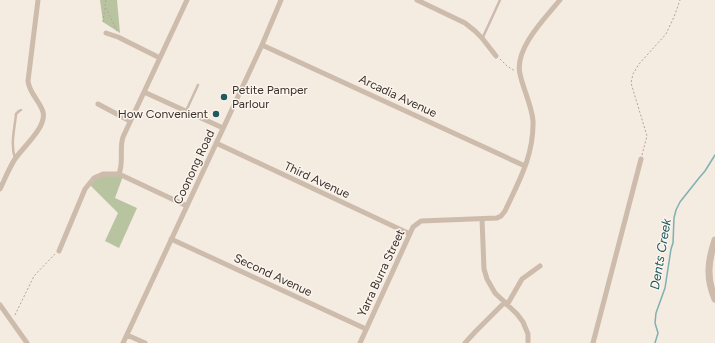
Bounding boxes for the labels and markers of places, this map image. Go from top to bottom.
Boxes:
place label: Petite Pamper Parlour [232,83,308,111]
marker: Petite Pamper Parlour [219,92,229,102]
place label: How Convenient [118,107,208,121]
marker: How Convenient [211,109,221,119]

